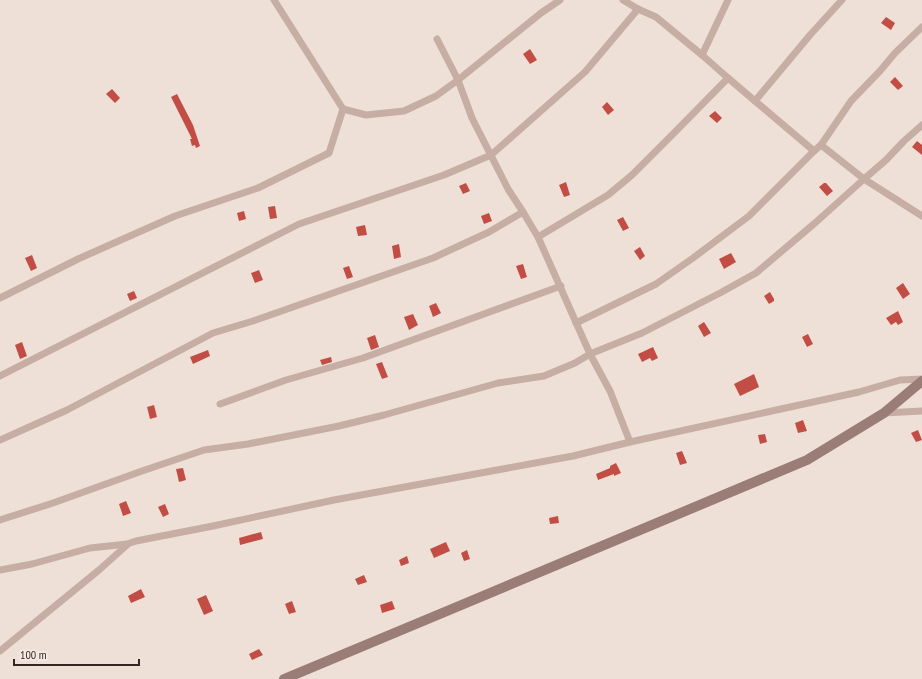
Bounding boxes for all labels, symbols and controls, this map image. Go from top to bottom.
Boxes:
scale bar [14,641,139,667]
text: 100 m [20,647,47,662]

